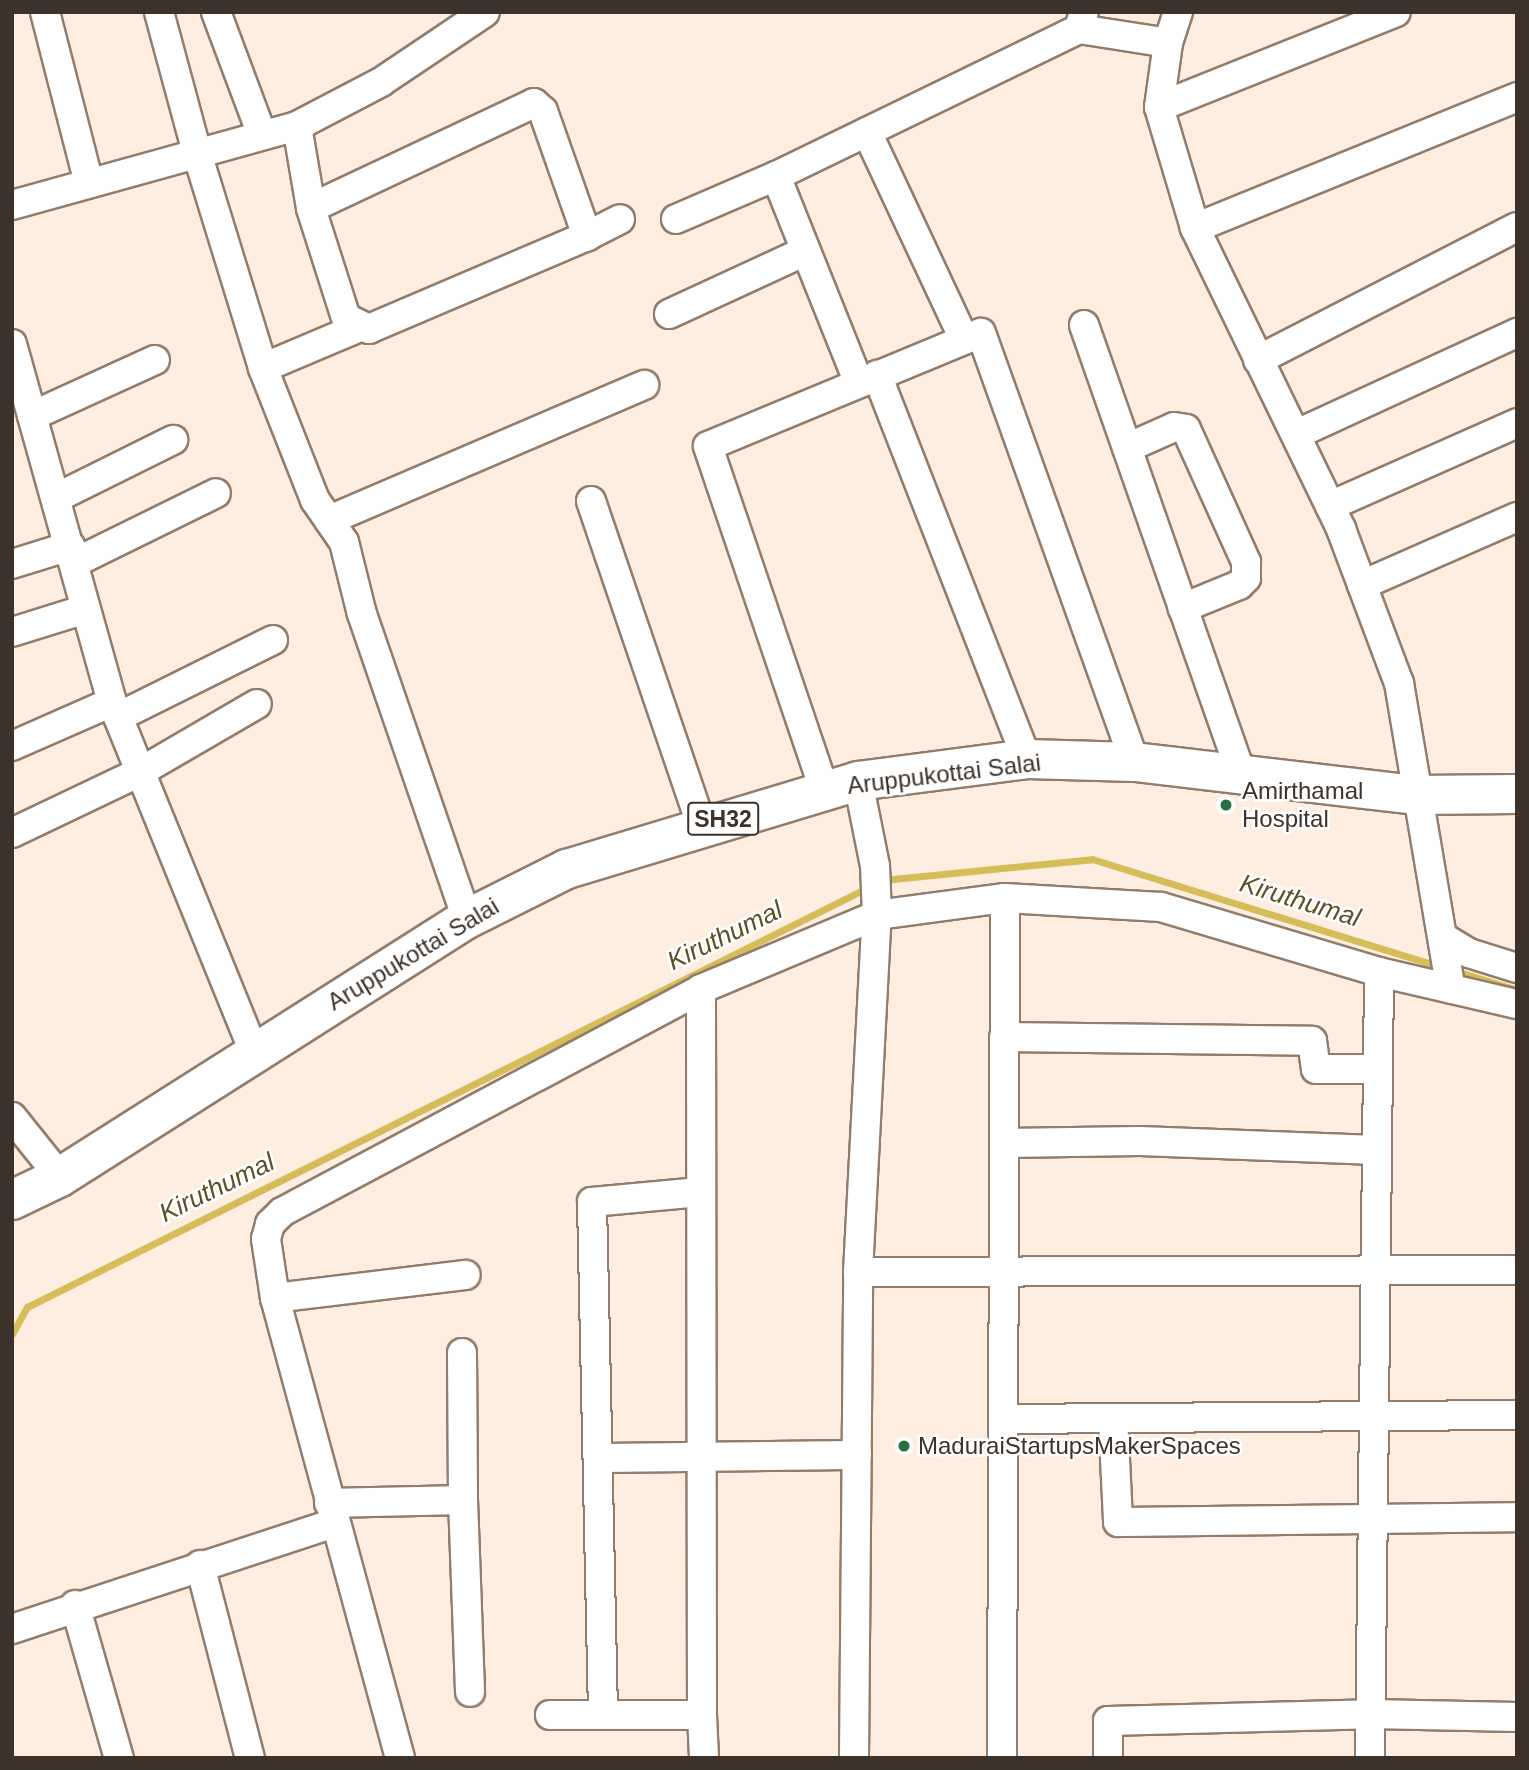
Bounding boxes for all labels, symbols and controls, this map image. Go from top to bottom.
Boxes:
street label: Aruppukottai Salai [846,748,1042,800]
place label: Amirthamal Hospital [1242,777,1363,833]
marker: Amirthamal Hospital [1216,795,1236,815]
road number: SH32 [686,800,760,838]
water label: Kiruthumal [1236,868,1364,934]
street label: Aruppukottai Salai [322,891,504,1017]
water label: Kiruthumal [662,895,788,977]
water label: Kiruthumal [154,1147,280,1229]
place label: MaduraiStartupsMakerSpaces [918,1432,1241,1460]
marker: MaduraiStartupsMakerSpaces [896,1438,912,1454]

